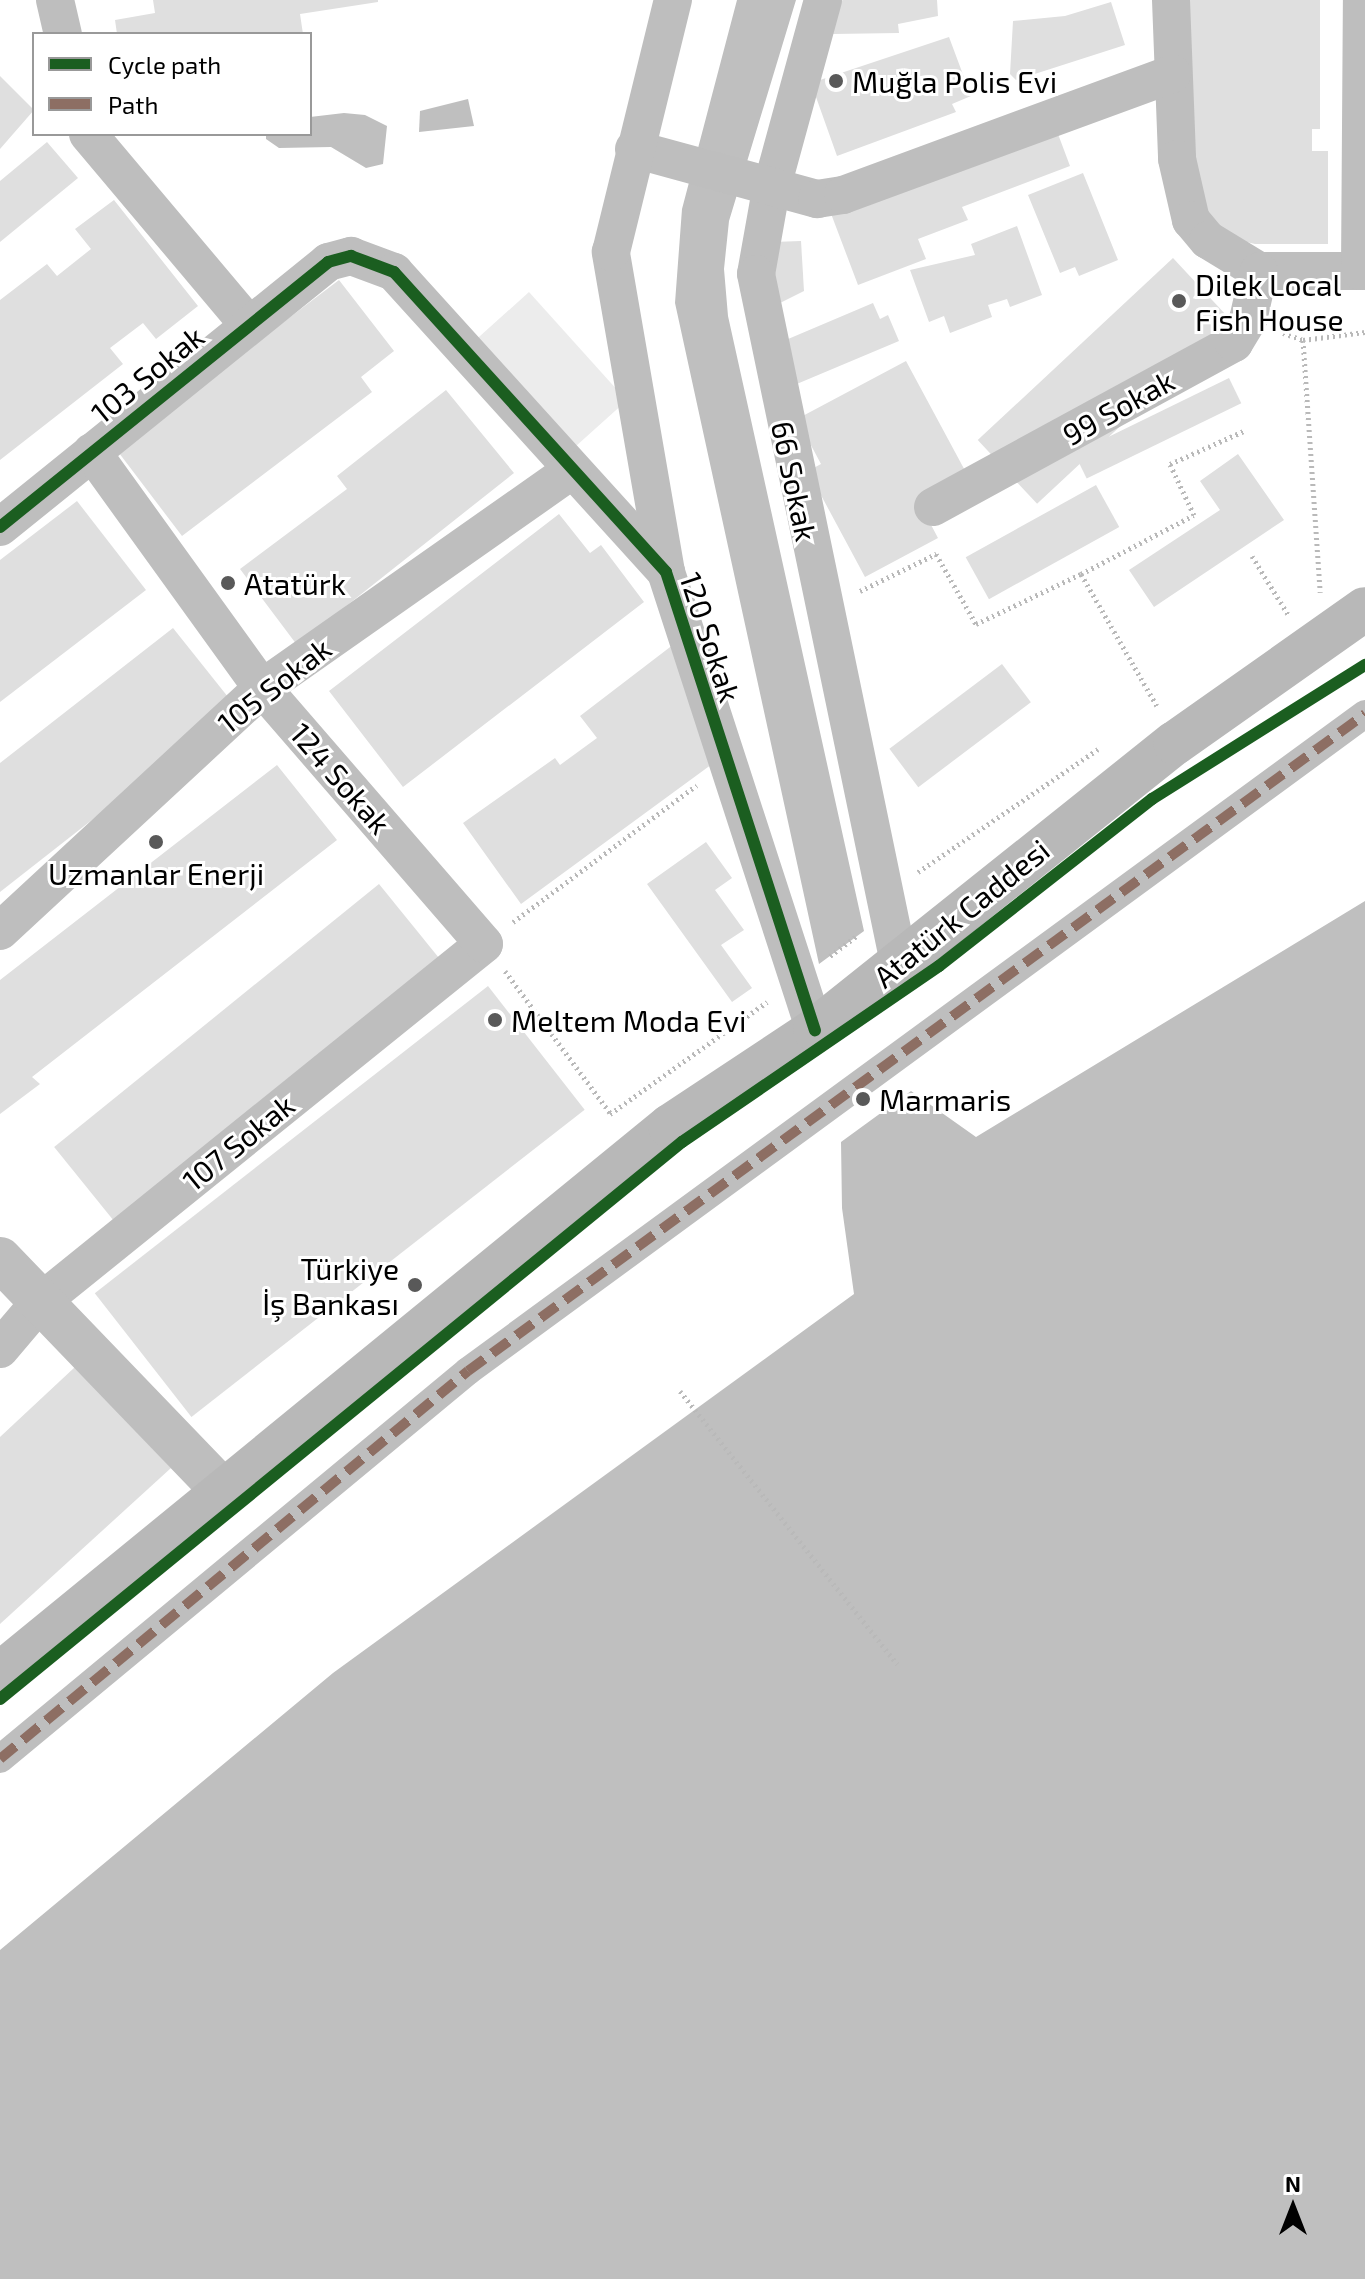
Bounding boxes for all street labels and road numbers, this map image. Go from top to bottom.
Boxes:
street label: 103 Sokak [83,318,211,430]
street label: 99 Sokak [1056,362,1180,452]
street label: 66 Sokak [765,418,825,544]
street label: 120 Sokak [673,567,749,707]
street label: 105 Sokak [210,630,338,740]
street label: 124 Sokak [283,715,399,841]
street label: Atatürk Caddesi [866,831,1056,995]
street label: 107 Sokak [175,1086,301,1198]

